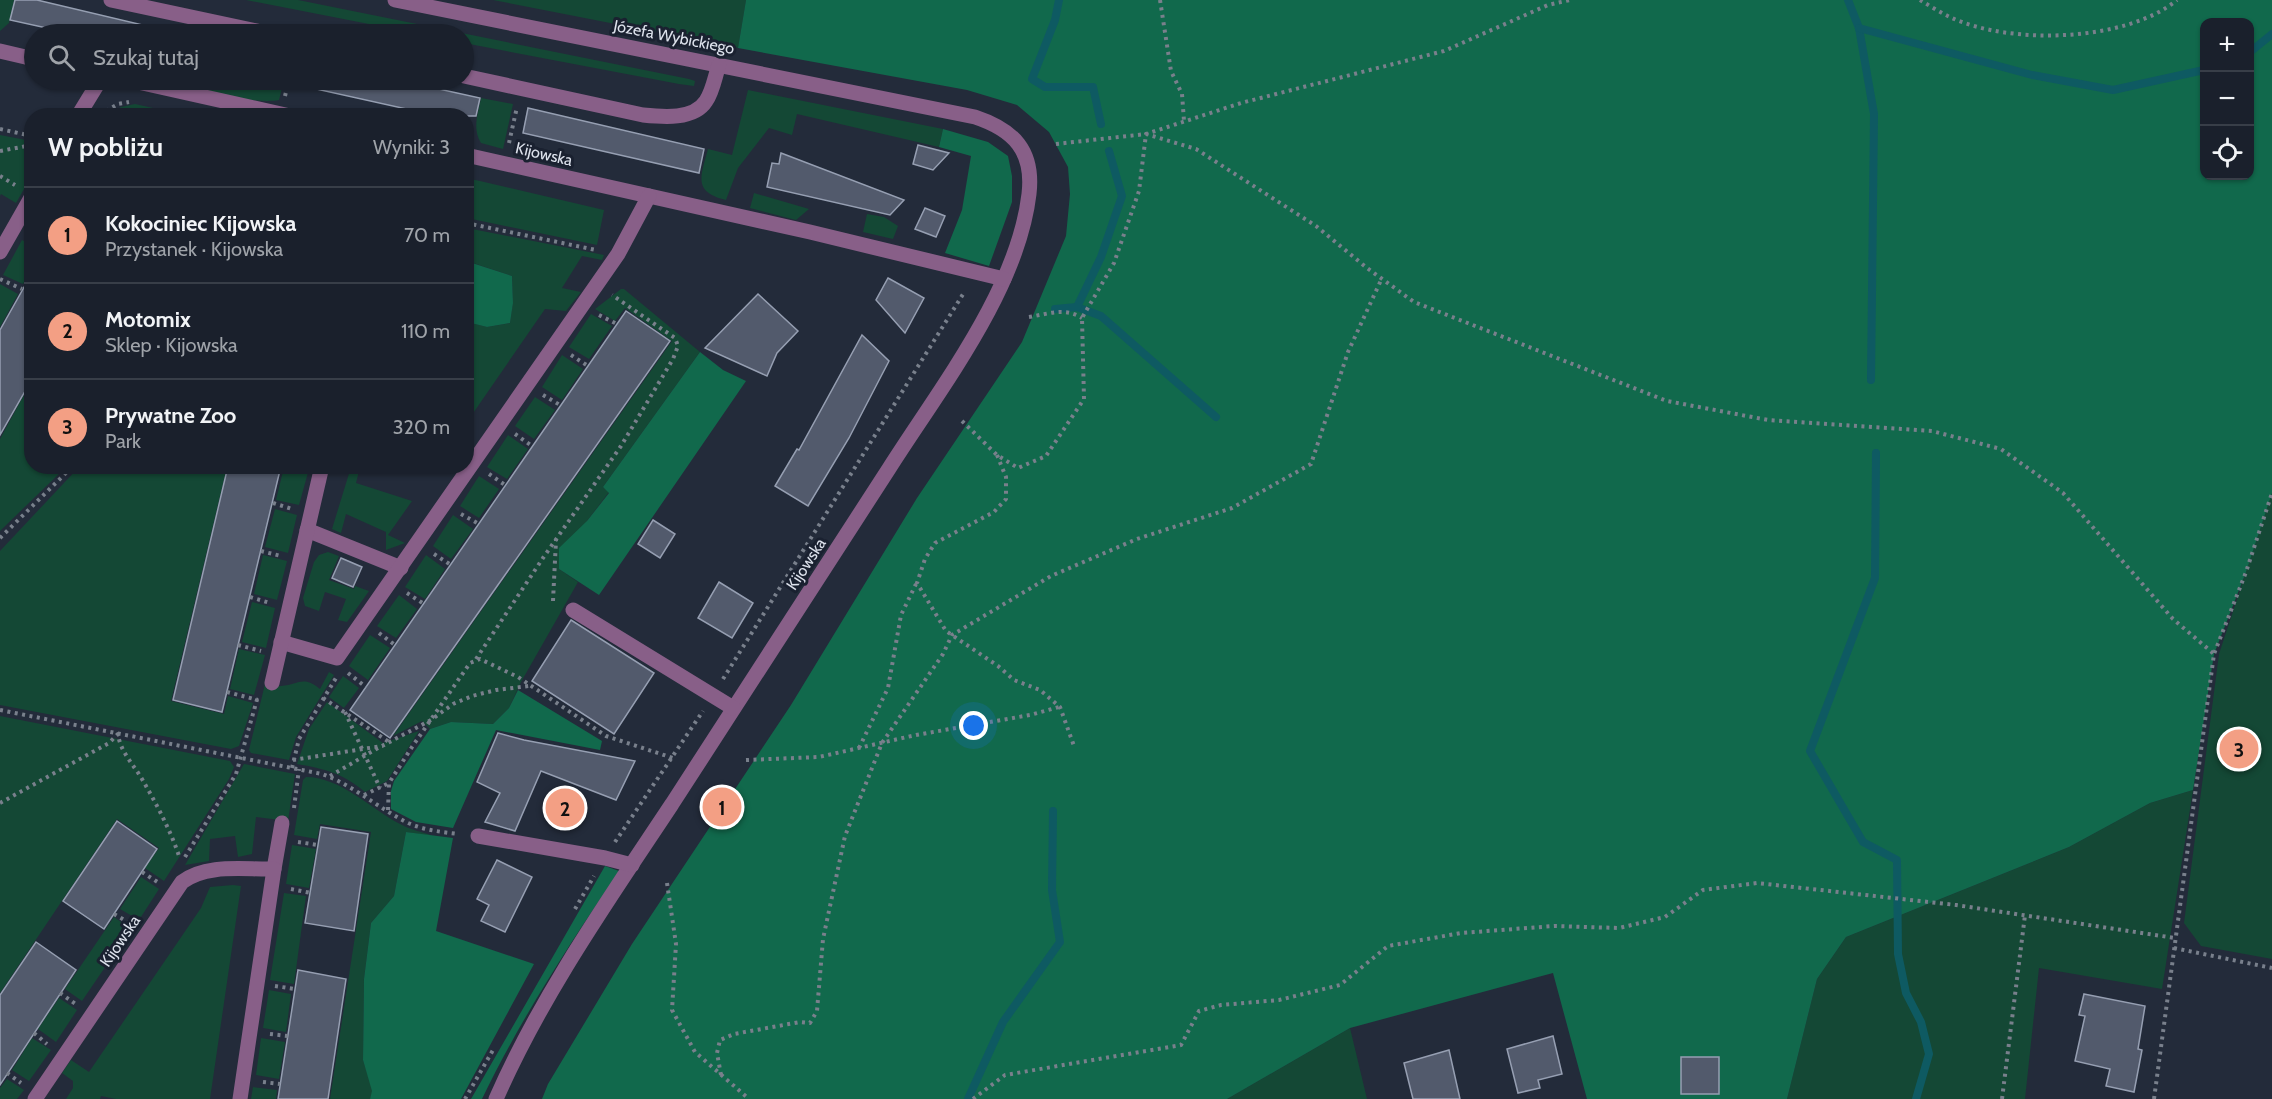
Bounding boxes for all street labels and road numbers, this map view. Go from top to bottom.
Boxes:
street label: Józefa Wybickiego [611,16,736,58]
street label: Kijowska [514,138,575,170]
street label: Kijowska [782,534,830,593]
street label: Kijowska [96,911,144,970]

